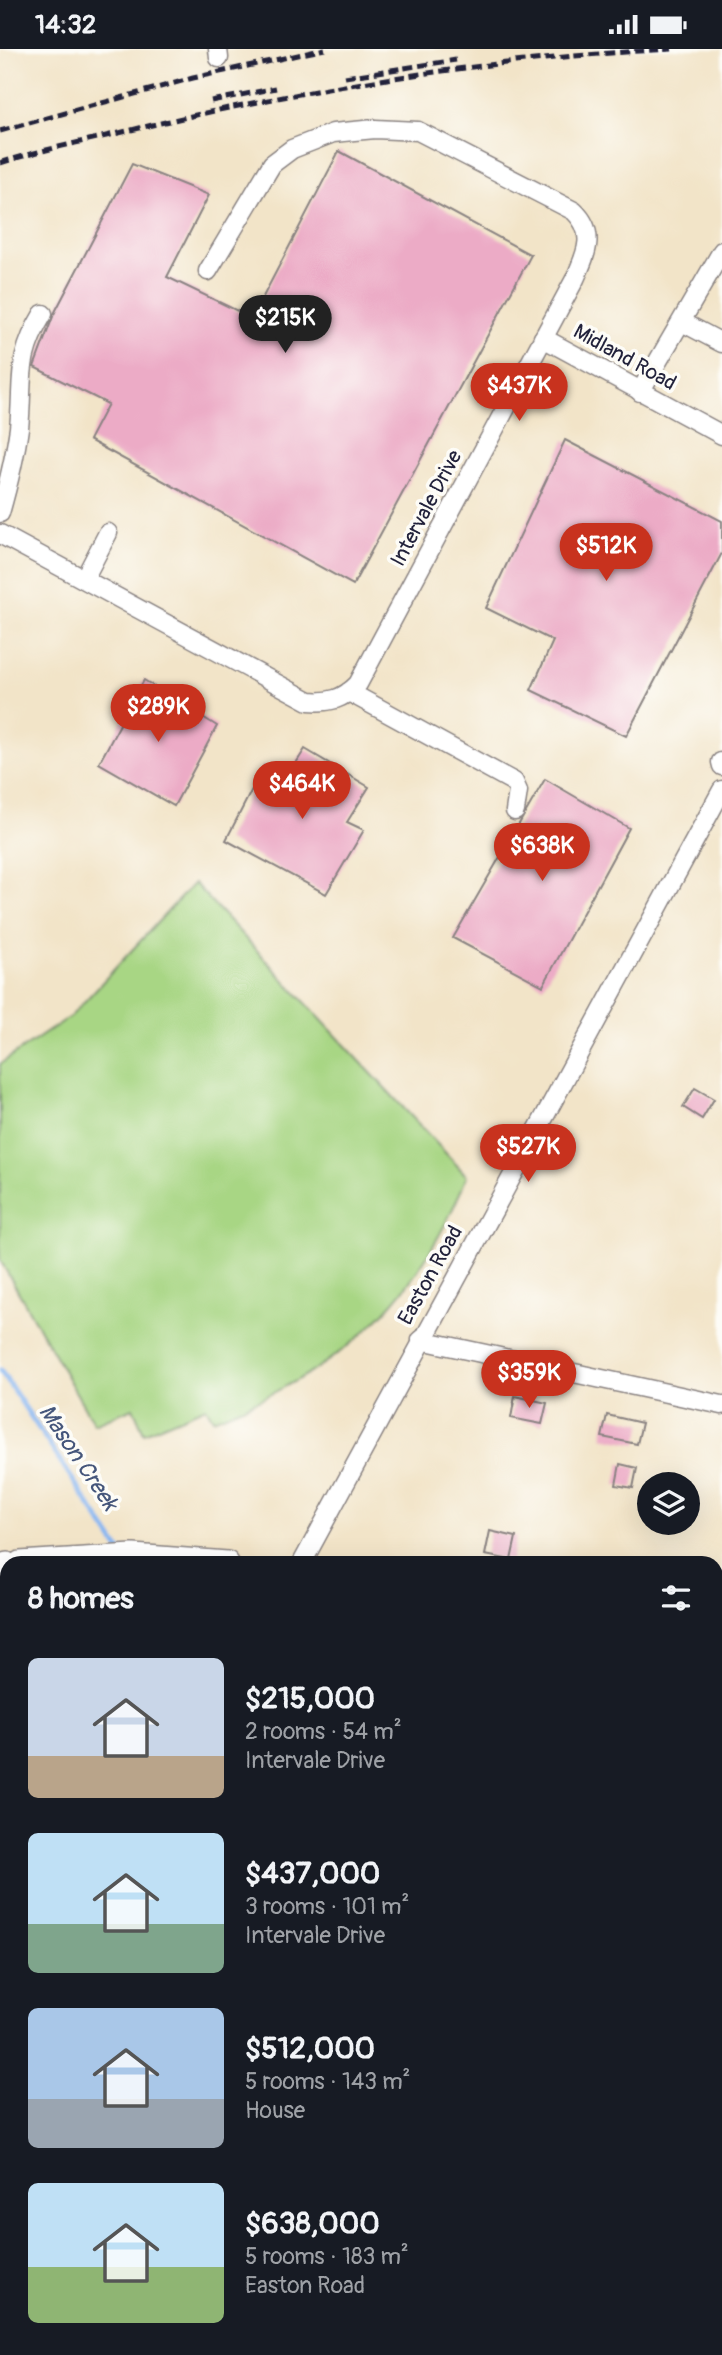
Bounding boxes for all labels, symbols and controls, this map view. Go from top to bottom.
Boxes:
text: 14:32 [35,9,96,41]
pin: $215K [236,295,334,355]
text: $215K [255,303,315,332]
street label: Midland Road [569,318,681,397]
pin: $437K [470,363,568,423]
text: $437K [487,371,551,400]
street label: Intervale Drive [385,445,469,571]
pin: $512K [557,524,655,583]
text: $512K [576,531,636,560]
pin: $289K [109,685,207,744]
text: $289K [127,692,189,721]
pin: $464K [253,761,351,821]
text: $464K [269,769,335,798]
pin: $638K [493,823,591,883]
text: $638K [510,831,574,860]
pin: $527K [479,1125,577,1184]
text: $527K [496,1132,560,1161]
street label: Easton Road [392,1221,469,1330]
pin: $359K [480,1351,578,1410]
text: $359K [497,1358,561,1387]
water label: Mason Creek [32,1399,126,1518]
map controls [637,1472,700,1535]
button: layers [637,1472,700,1535]
icon: filters [657,1579,695,1617]
text: 8 homes [28,1580,134,1617]
text: $215,000 [245,1680,375,1717]
icon: home [84,1686,168,1770]
text: 2 rooms · 54 m² [245,1717,402,1746]
text: Intervale Drive [245,1746,385,1775]
text: $437,000 [245,1855,380,1892]
icon: home [84,1861,168,1945]
text: 3 rooms · 101 m² [245,1892,409,1921]
text: Intervale Drive [245,1921,385,1950]
text: $512,000 [245,2030,375,2067]
icon: home [84,2036,168,2120]
text: 5 rooms · 143 m² [245,2067,410,2096]
text: House [245,2096,305,2125]
text: $638,000 [245,2205,380,2242]
icon: home [84,2211,168,2295]
text: 5 rooms · 183 m² [245,2242,409,2271]
text: Easton Road [245,2271,365,2300]

